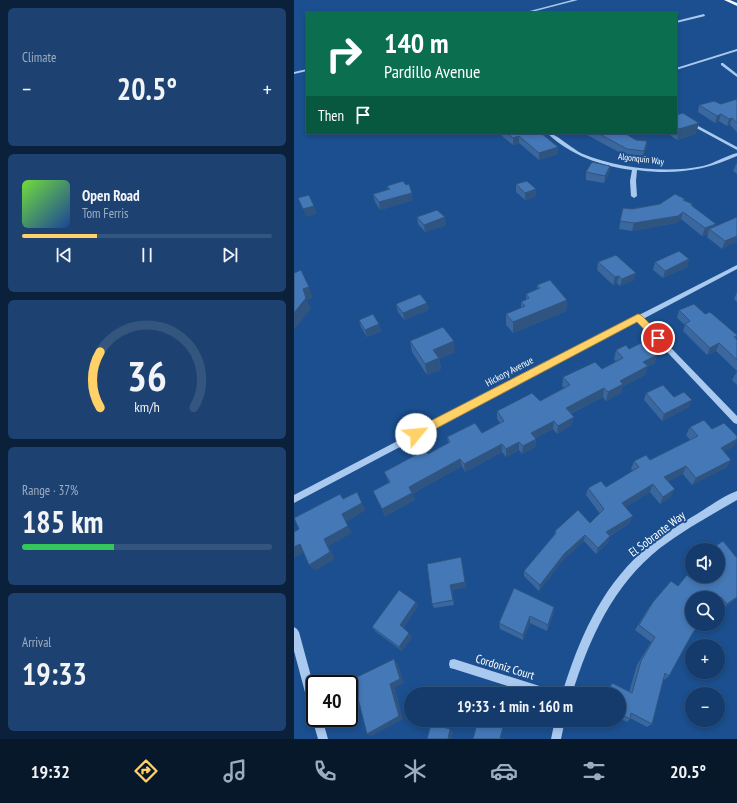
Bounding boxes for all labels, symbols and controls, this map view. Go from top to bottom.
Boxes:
text: 140 m [384,24,448,61]
icon: right [318,28,370,80]
text: Climate [22,49,56,66]
text: Pardillo Avenue [384,60,480,83]
text: 20.5° [117,69,177,108]
text: − [22,75,31,103]
text: + [263,75,272,103]
icon: arrive [352,104,374,126]
text: Then [318,106,344,125]
street label: Algonquin Way [617,150,665,167]
text: Open Road [82,186,140,205]
text: Tom Ferris [82,205,128,222]
icon: previous [53,244,75,266]
icon: pause [136,244,158,266]
icon: next [219,244,241,266]
pin [641,321,675,355]
icon: arrive [647,327,669,349]
text: 36 [127,348,167,401]
street label: Hickory Avenue [483,353,535,390]
text: km/h [134,396,160,415]
position arrow [395,413,437,455]
text: Range · 37% [22,482,78,499]
text: 185 km [22,502,103,541]
street label: El Sobrante Way [625,507,688,560]
map controls [685,543,725,727]
button: sound [685,543,725,583]
button: search [685,591,725,631]
text: Arrival [22,634,51,651]
button: + [685,639,725,679]
street label: Cordoniz Court [474,650,537,683]
text: 19:33 [22,654,87,693]
speed limit sign: 40 [306,675,358,727]
button: − [685,687,725,727]
text: 19:33 · 1 min · 160 m [457,697,573,716]
icon: directions [132,757,160,785]
icon: music [221,757,249,785]
icon: phone [311,757,339,785]
icon: climate [401,757,429,785]
icon: car [490,757,518,785]
icon: filters [580,757,608,785]
text: 19:32 [31,760,70,783]
text: 20.5° [670,760,706,783]

